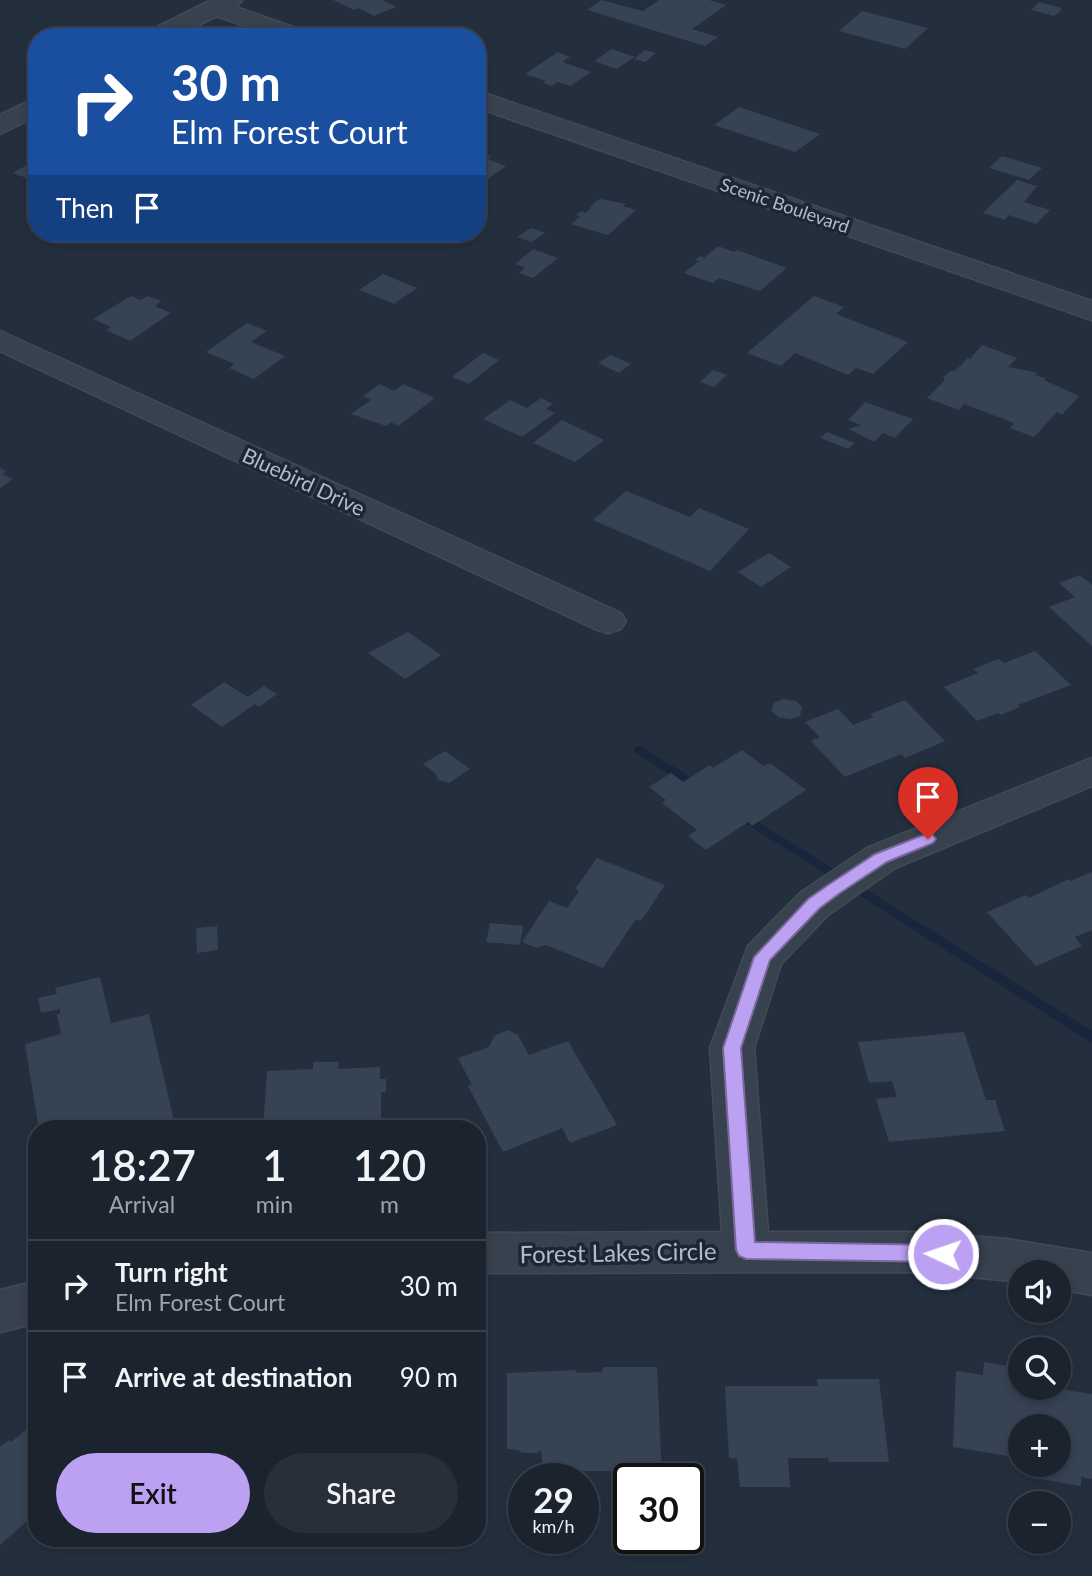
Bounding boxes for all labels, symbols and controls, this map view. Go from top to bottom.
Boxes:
text: 30 m [171,53,281,111]
icon: right [56,56,147,147]
text: Elm Forest Court [171,112,408,151]
street label: Scenic Boulevard [718,173,852,237]
icon: arrive [128,189,166,227]
text: Then [56,192,114,224]
street label: Bluebird Drive [239,442,369,520]
pin [898,767,958,839]
icon: arrive [909,778,947,816]
text: 18:27 [88,1140,196,1190]
text: 1 [262,1140,287,1190]
text: 120 [353,1140,426,1190]
text: Arrival [109,1190,175,1218]
text: min [256,1190,293,1218]
text: m [380,1190,399,1218]
position arrow [906,1217,980,1291]
street label: Forest Lakes Circle [519,1236,717,1268]
text: Turn right [115,1256,228,1288]
map controls [1008,1260,1071,1554]
button: sound [1008,1260,1071,1323]
icon: right [56,1267,94,1305]
text: 30 m [400,1270,458,1302]
text: Elm Forest Court [115,1288,285,1316]
button: search [1008,1337,1071,1400]
icon: arrive [56,1358,94,1396]
text: Arrive at destination [115,1361,352,1393]
text: 90 m [400,1361,458,1393]
button: + [1008,1414,1071,1477]
button: Exit [56,1453,250,1533]
button: Share [264,1453,458,1533]
speed limit sign: 30 [613,1463,704,1554]
text: 29 [533,1478,574,1520]
button: − [1008,1491,1071,1554]
text: km/h [532,1515,575,1537]

